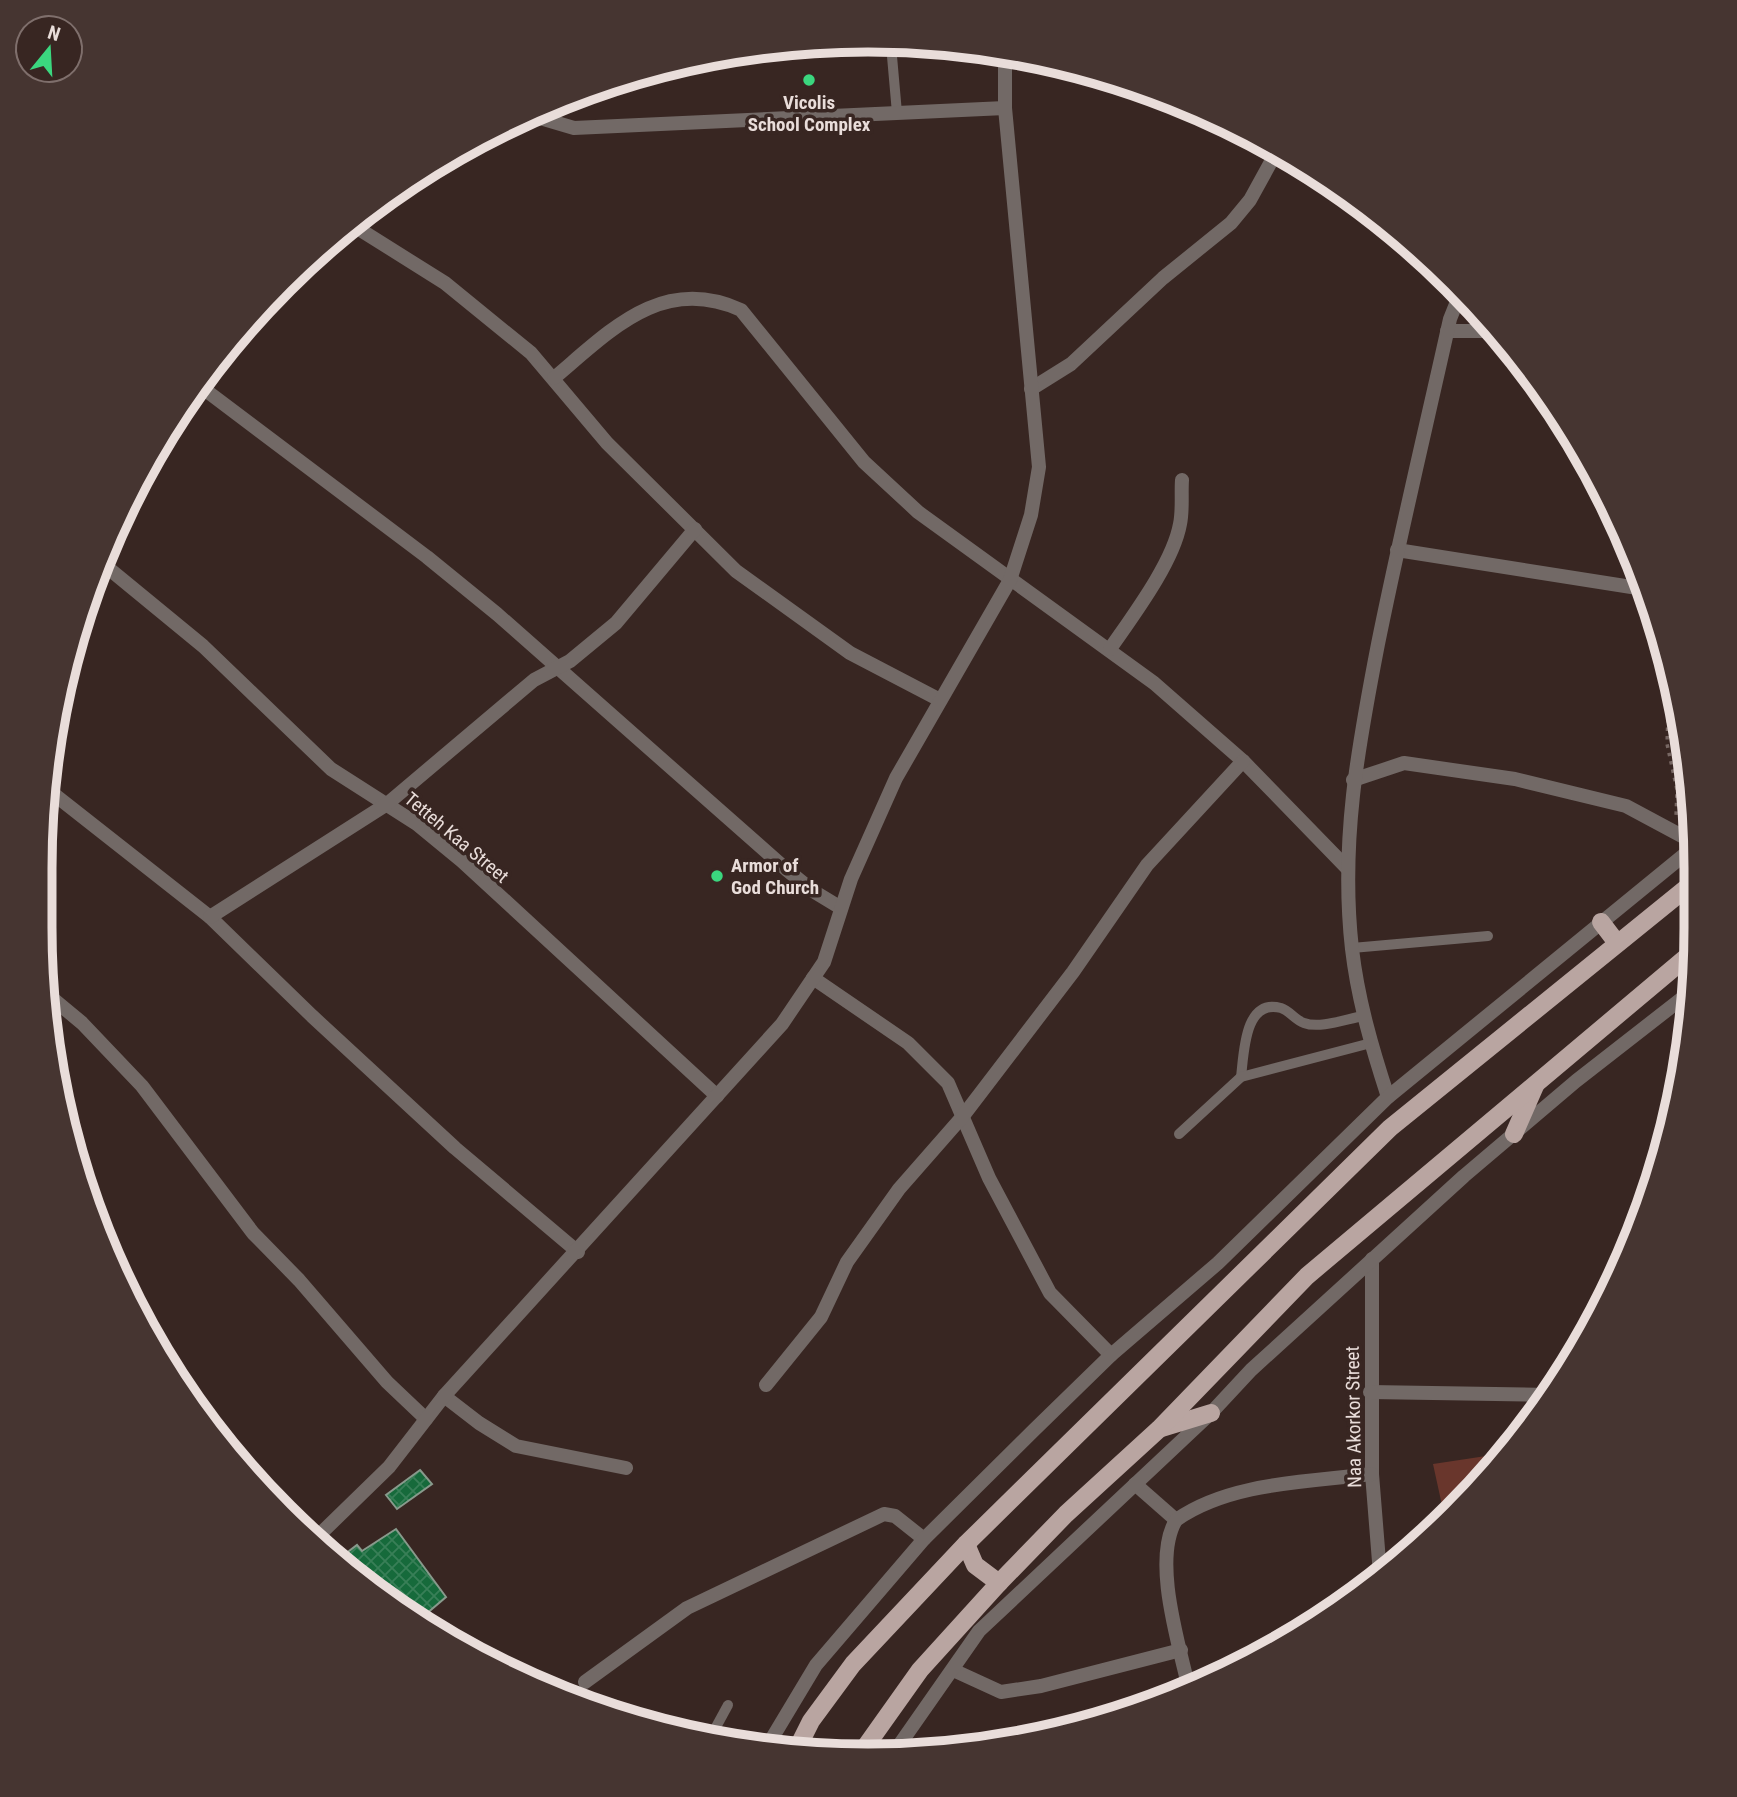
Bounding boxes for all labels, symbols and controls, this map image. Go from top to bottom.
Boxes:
north arrow [14,14,84,84]
text: N [45,21,63,46]
marker: Vicolis School Complex [801,72,817,88]
place label: Vicolis School Complex [748,91,871,136]
street label: Tetteh Kaa Street [400,787,513,888]
place label: Armor of God Church [731,854,819,899]
marker: Armor of God Church [709,868,725,884]
street label: Naa Akorkor Street [1341,1346,1366,1488]

